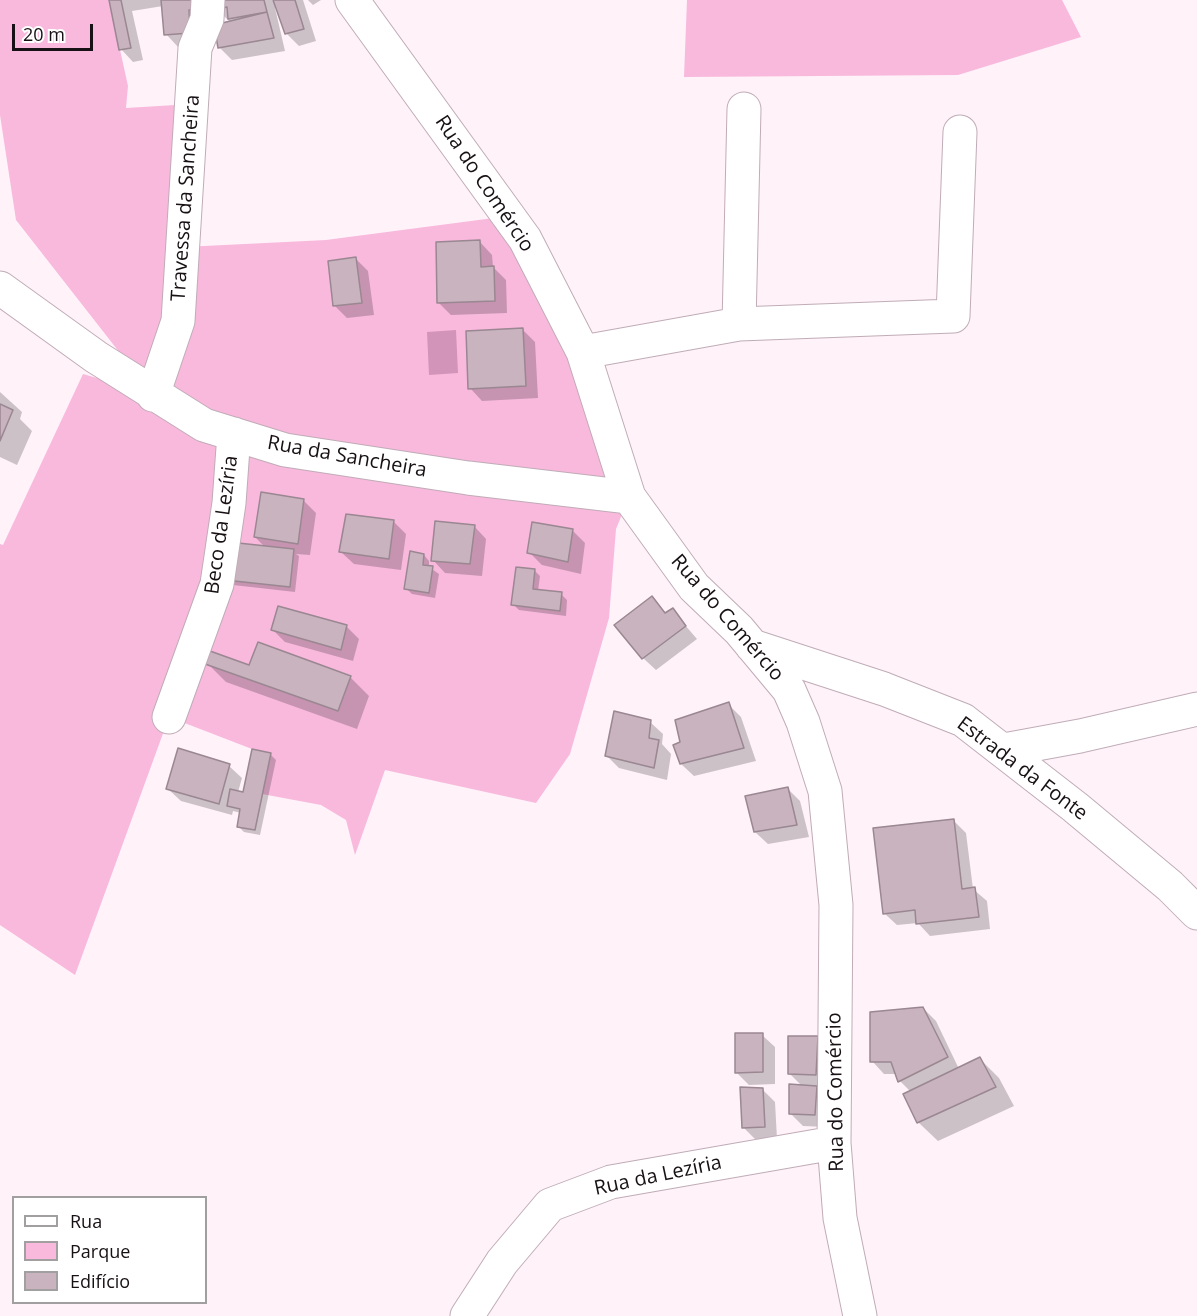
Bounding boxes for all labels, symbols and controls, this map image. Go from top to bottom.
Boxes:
scale bar [15,12,96,50]
text: 20 m [23,22,65,46]
street label: Travessa da Sancheira [167,94,205,302]
street label: Rua do Comércio [429,111,539,257]
street label: Rua da Sancheira [266,431,428,483]
street label: Beco da Lezíria [200,454,244,596]
street label: Rua do Comércio [666,550,788,686]
street label: Estrada da Fonte [952,712,1092,826]
street label: Rua do Comércio [823,1012,849,1172]
street label: Rua da Lezíria [592,1151,724,1201]
legend [12,1196,207,1304]
text: Rua [70,1209,102,1233]
text: Parque [70,1239,130,1263]
text: Edifício [70,1269,130,1293]

